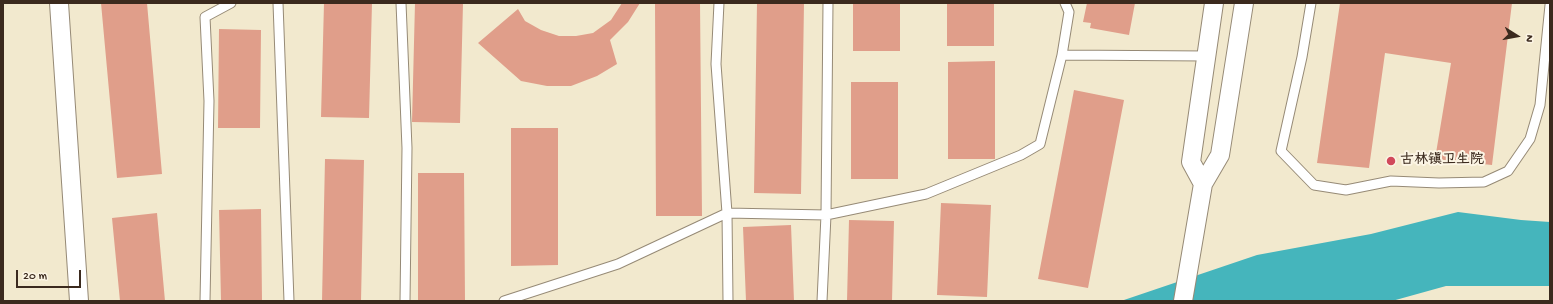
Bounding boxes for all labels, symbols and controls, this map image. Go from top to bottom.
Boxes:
north arrow [1497,16,1537,56]
text: N [1522,34,1535,43]
place label: 古林镇卫生院 [1400,153,1484,169]
marker: 古林镇卫生院 [1385,155,1397,167]
scale bar [18,262,83,288]
text: 20 m [23,270,47,284]

